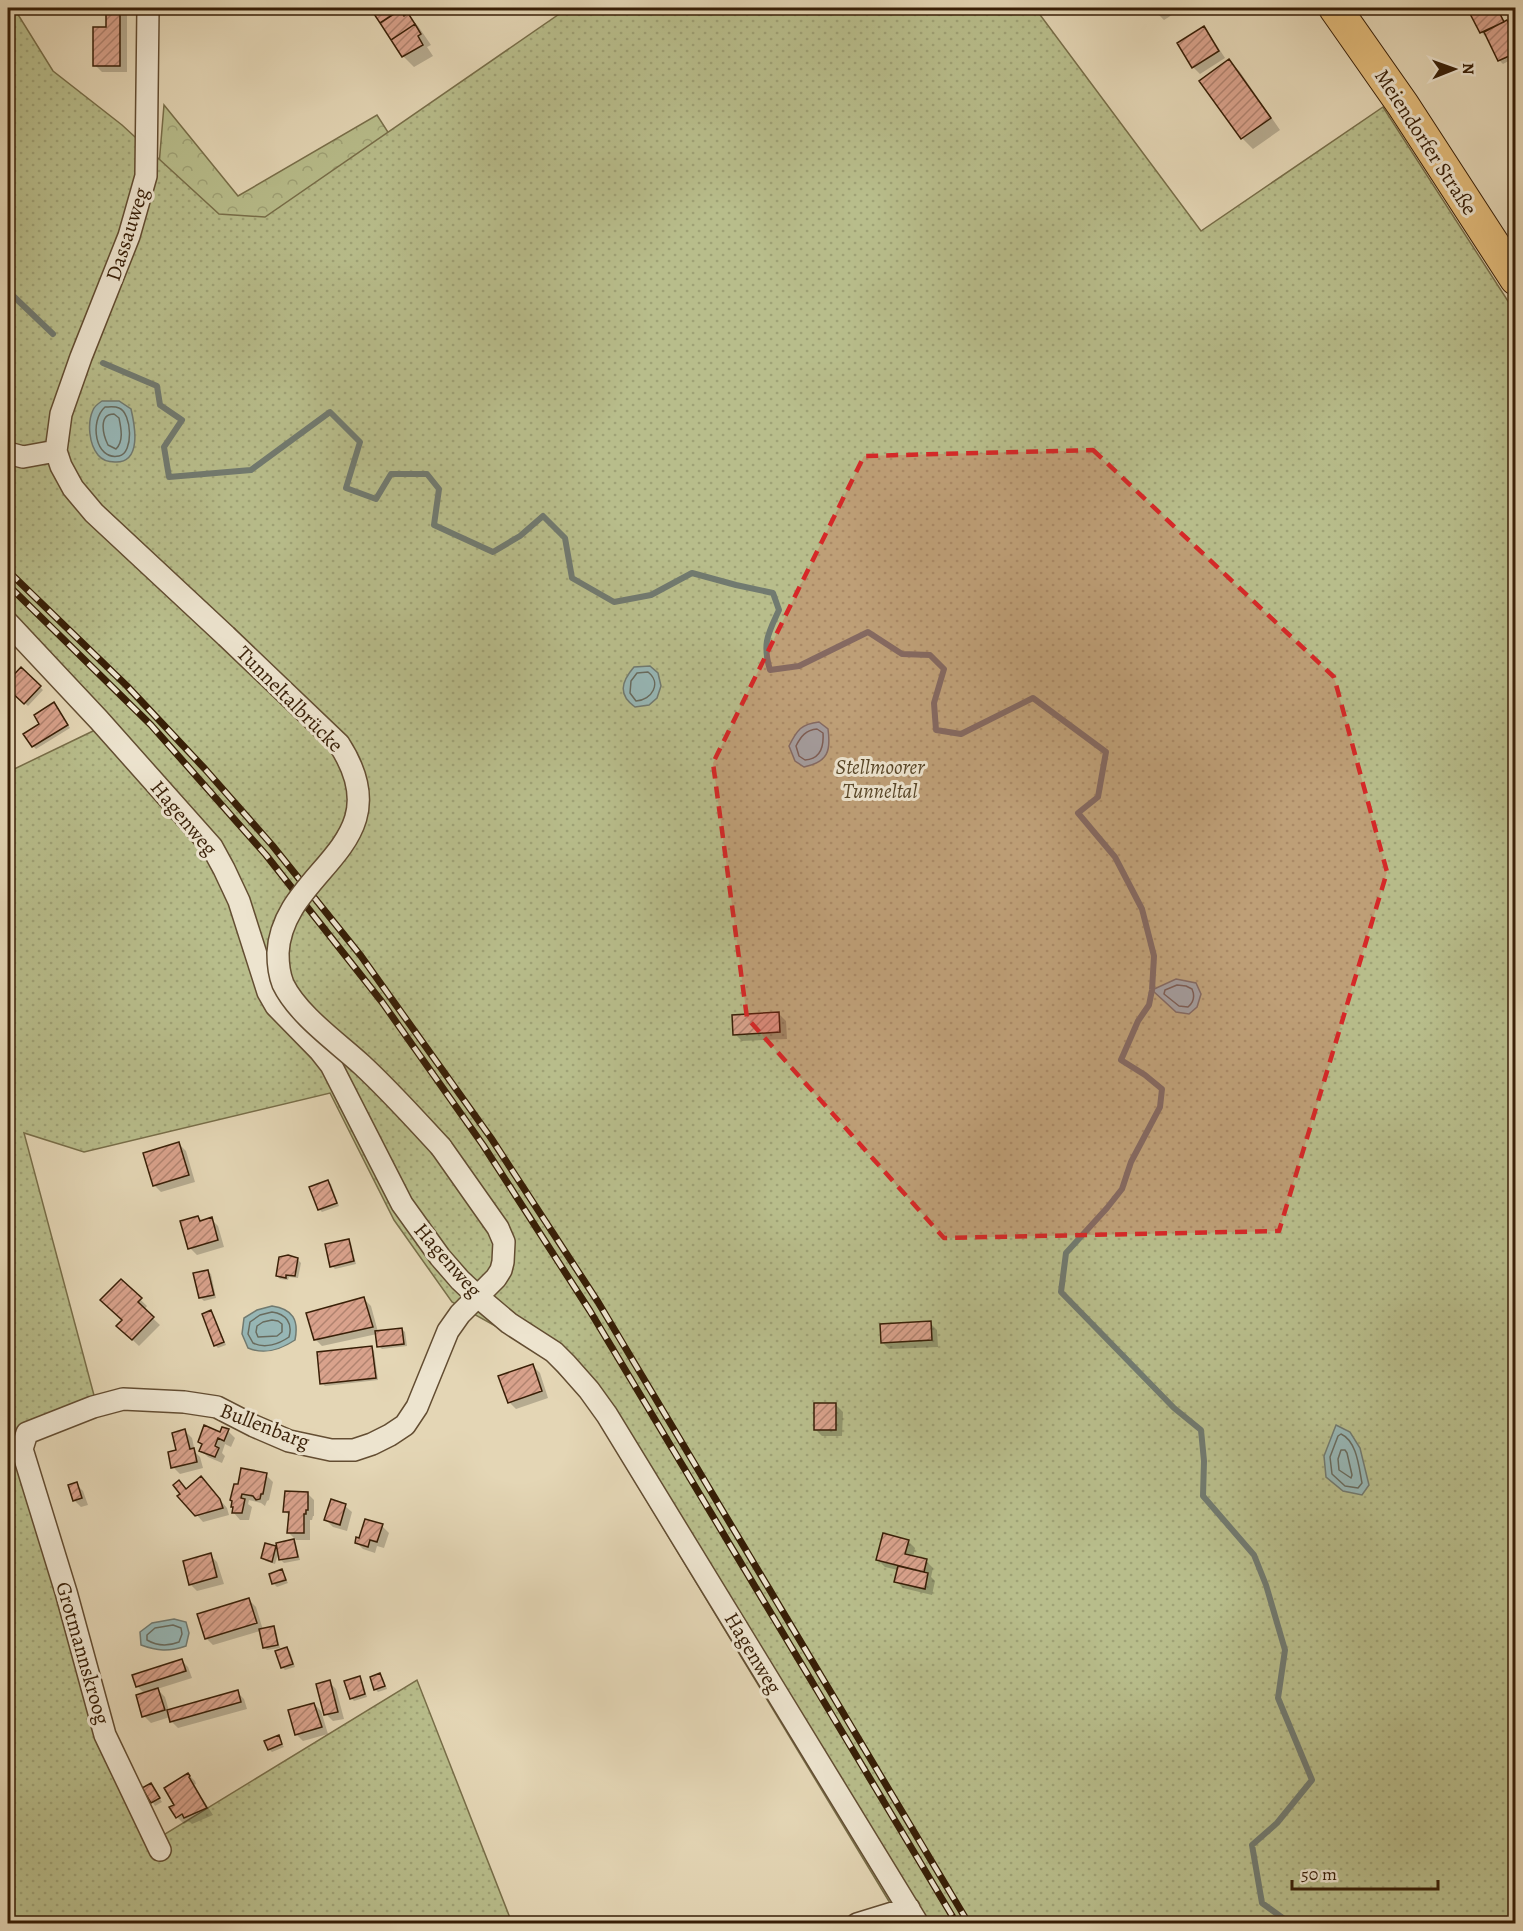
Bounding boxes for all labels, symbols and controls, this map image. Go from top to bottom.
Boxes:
north arrow [1424,39,1484,99]
street label: Meiendorfer Straße [1368,63,1484,221]
text: N [1457,63,1479,75]
street label: Dassauweg [99,183,155,284]
street label: Tunneltalbrücke [231,640,349,758]
park label: Stellmoorer Tunneltal [836,753,925,805]
street label: Hagenweg [144,774,224,862]
street label: Hagenweg [408,1217,489,1304]
street label: Bullenbarg [216,1396,314,1456]
street label: Grotmannskroog [49,1578,117,1728]
street label: Hagenweg [718,1607,789,1699]
scale bar [1292,1853,1438,1891]
text: 50 m [1301,1862,1337,1886]

